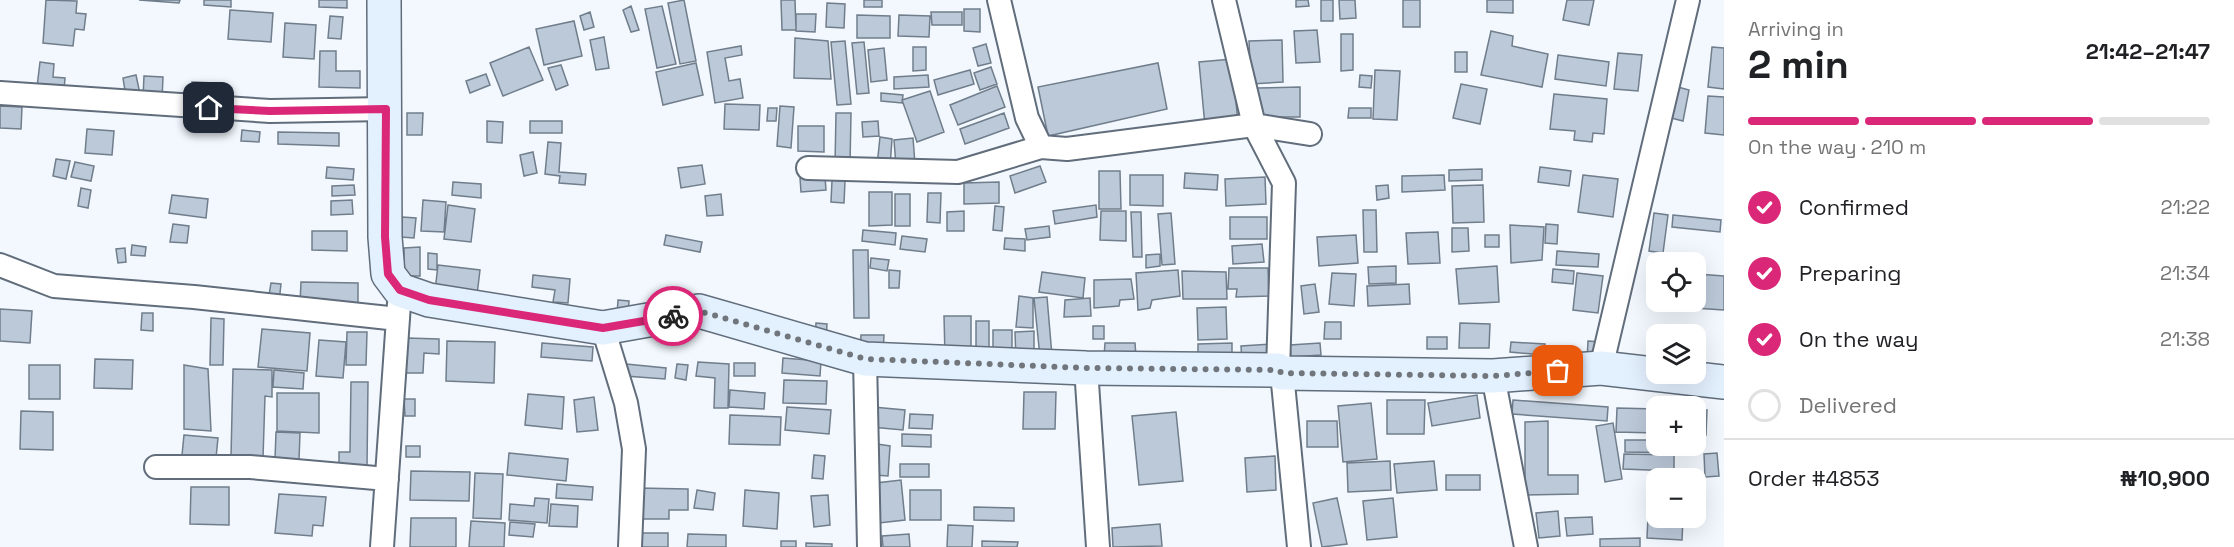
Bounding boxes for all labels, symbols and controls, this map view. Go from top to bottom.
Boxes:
text: Arriving in [1748,16,1844,42]
text: 21:42–21:47 [2086,37,2210,65]
text: 2 min [1748,40,1849,89]
pin [183,82,234,133]
icon: home [192,91,225,124]
text: On the way · 210 m [1748,134,1926,160]
icon: check [1748,191,1781,224]
text: Confirmed [1799,193,1909,221]
text: 21:22 [2160,194,2210,220]
map controls [1646,252,1706,528]
button: locate [1646,252,1706,312]
icon: check [1748,257,1781,290]
text: Preparing [1799,259,1901,287]
text: 21:34 [2160,260,2210,286]
courier [643,286,703,346]
icon: bike [657,300,690,333]
icon: check [1748,323,1781,356]
button: layers [1646,324,1706,384]
text: On the way [1799,325,1918,353]
text: 21:38 [2160,326,2210,352]
pin [1532,345,1583,396]
icon: bag [1541,354,1574,387]
text: Delivered [1799,391,1897,419]
button: + [1646,396,1706,456]
text: Order #4853 [1748,464,1880,492]
text: ₦10,900 [2120,464,2210,492]
button: − [1646,468,1706,528]

